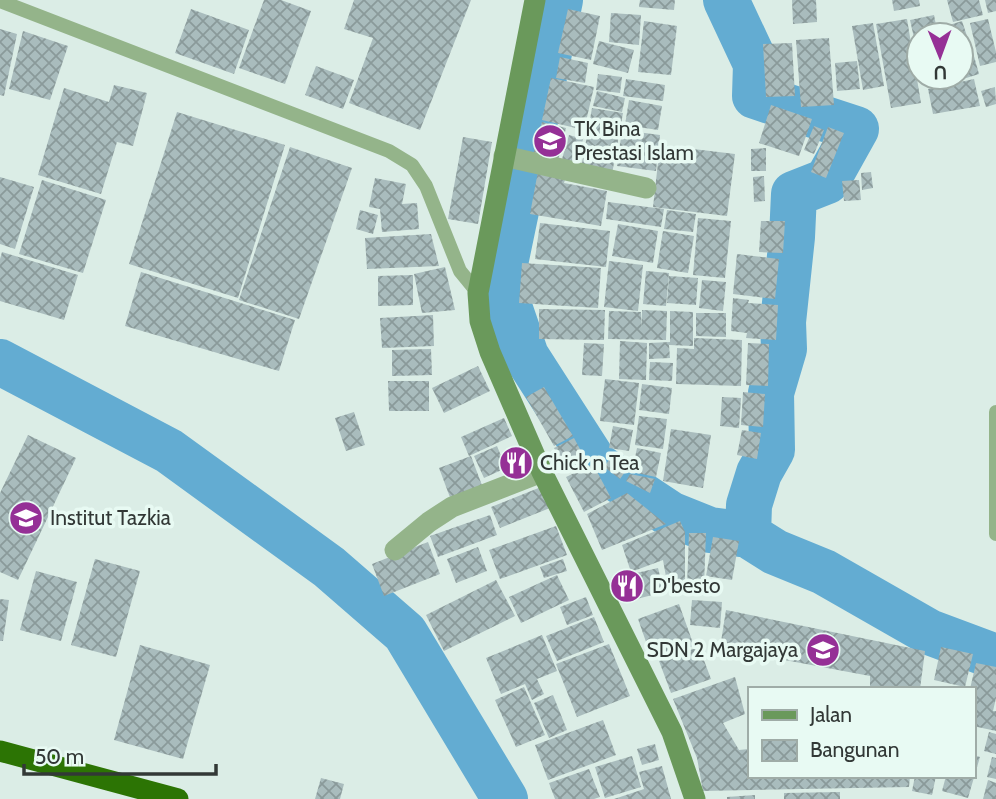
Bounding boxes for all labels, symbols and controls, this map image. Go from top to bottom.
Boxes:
north arrow [905,21,975,91]
text: U [933,61,947,84]
place label: TK Bina Prestasi Islam [574,116,694,165]
school or university icon: TK Bina Prestasi Islam [531,122,569,160]
restaurant icon: Chick n Tea [497,444,535,482]
place label: Chick n Tea [540,450,639,475]
school or university icon: Institut Tazkia [7,499,45,537]
place label: Institut Tazkia [50,505,171,530]
restaurant icon: D'besto [608,567,646,605]
place label: D'besto [652,573,721,598]
school or university icon: SDN 2 Margajaya [804,631,842,669]
place label: SDN 2 Margajaya [647,637,798,663]
legend [748,687,975,778]
text: Jalan [809,702,852,727]
scale bar [24,732,217,776]
text: Bangunan [810,737,899,762]
text: 50 m [35,744,84,769]

